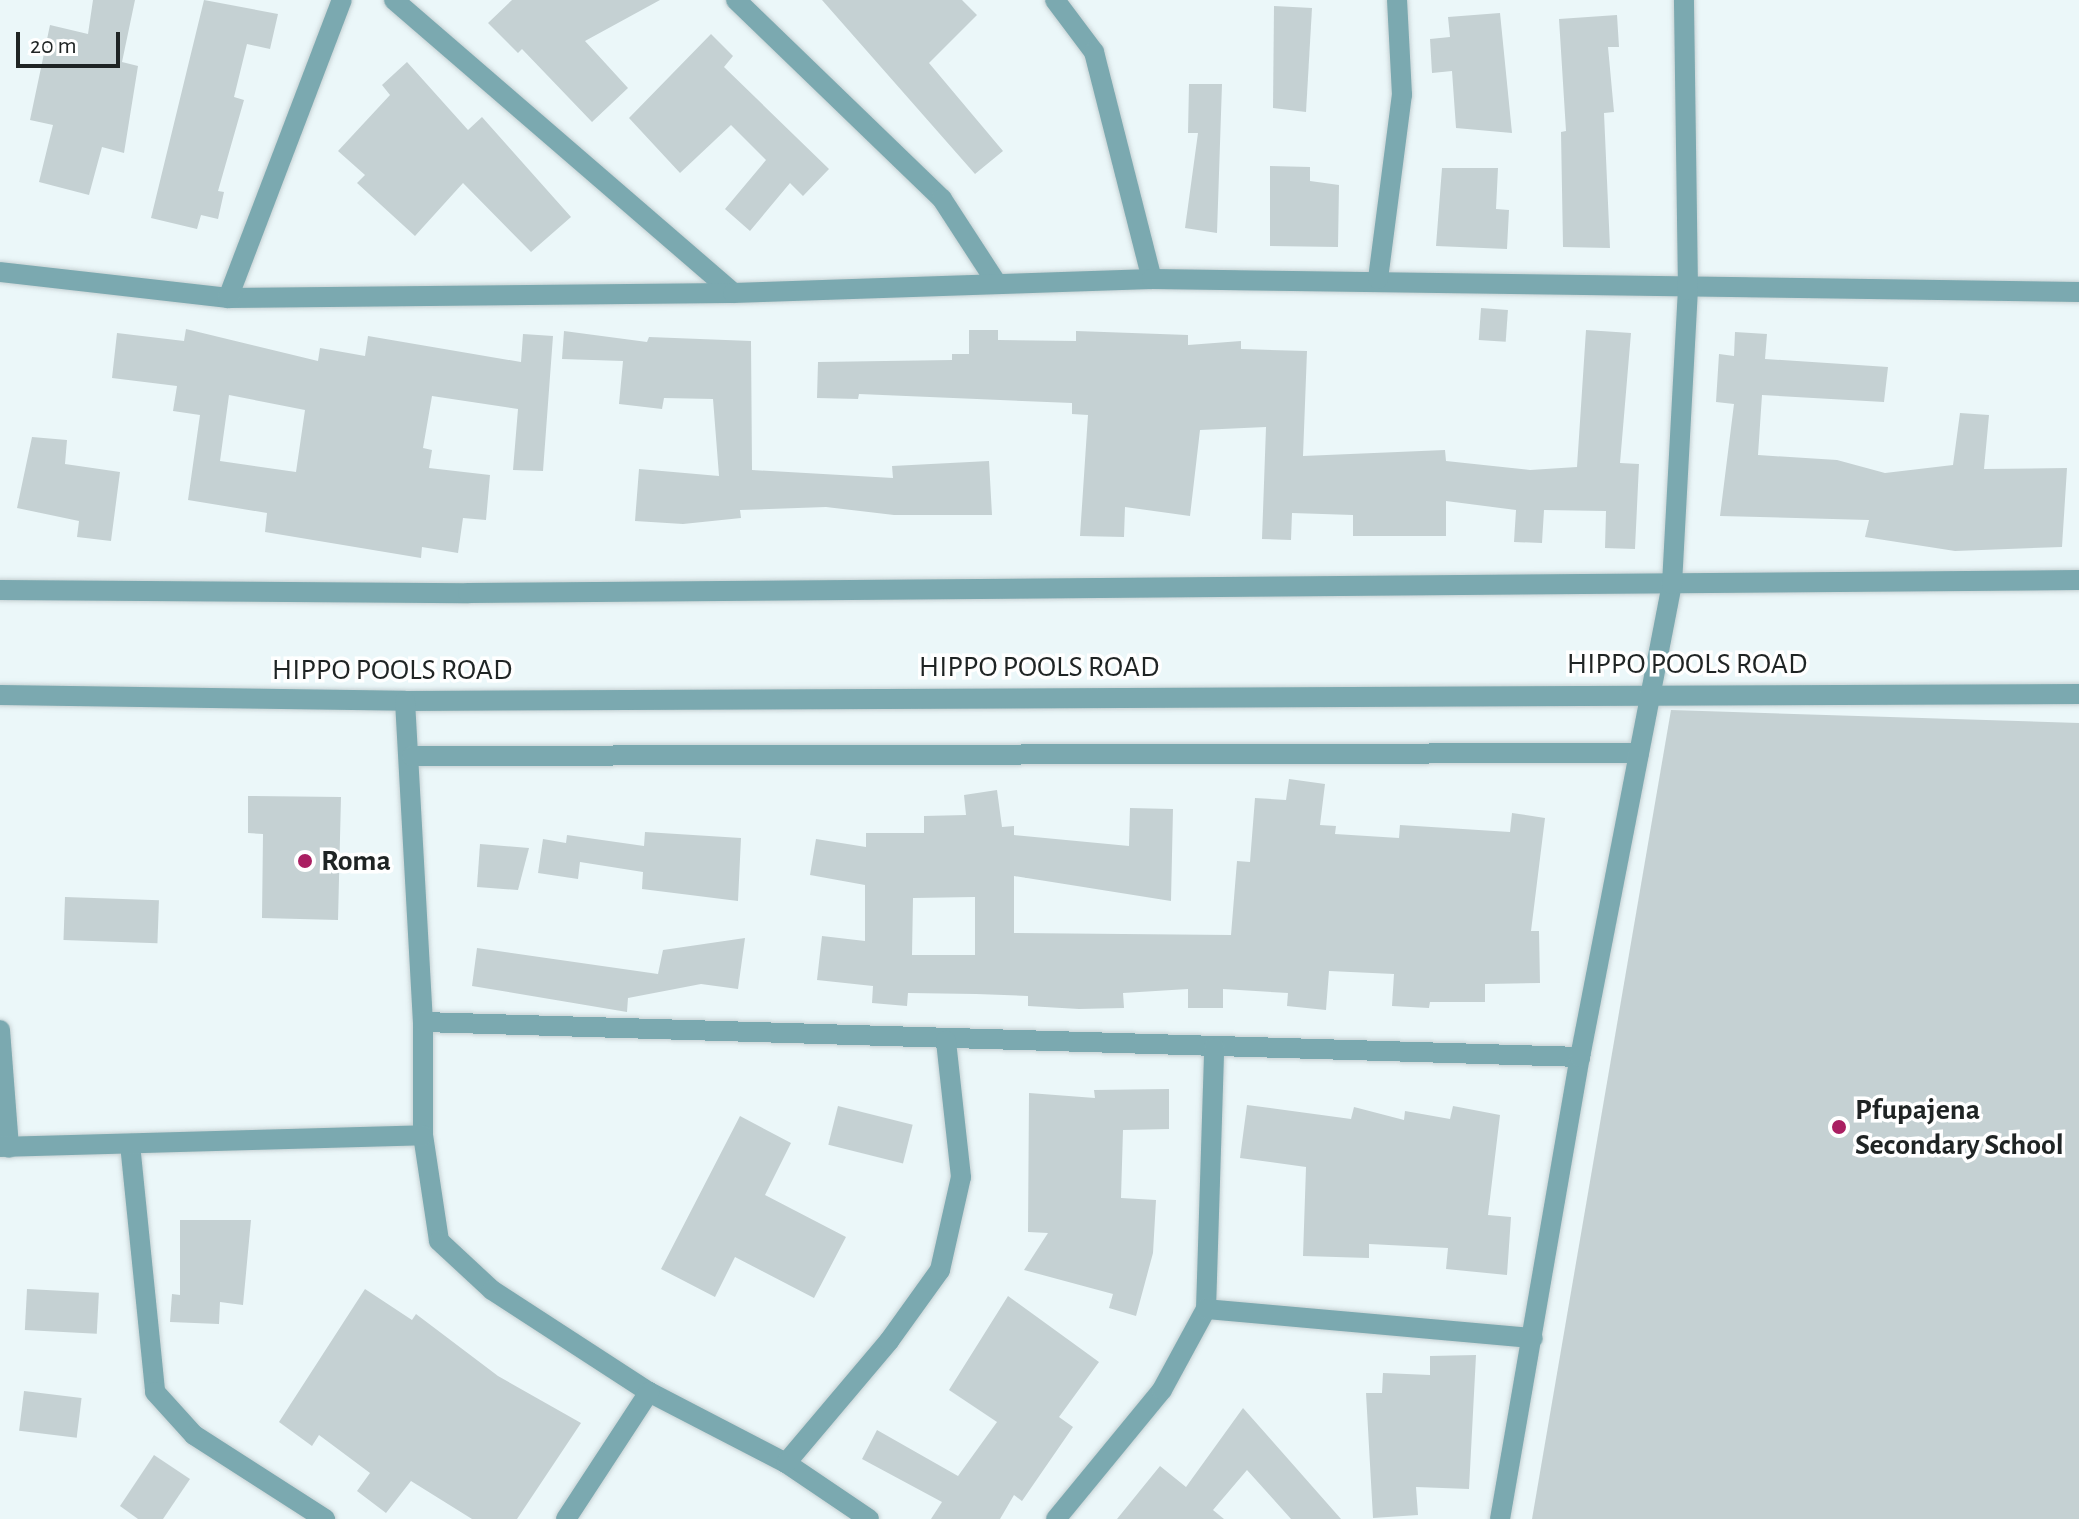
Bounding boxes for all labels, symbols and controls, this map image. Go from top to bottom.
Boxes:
scale bar [20,16,124,66]
text: 20 m [30,34,77,58]
street label: HIPPO POOLS ROAD [1567,646,1807,682]
street label: HIPPO POOLS ROAD [919,649,1159,685]
street label: HIPPO POOLS ROAD [272,652,512,688]
place label: Roma [321,843,391,879]
marker: Roma [296,852,314,870]
place label: Pfupajena Secondary School [1855,1092,2064,1162]
marker: Pfupajena Secondary School [1830,1118,1848,1136]

